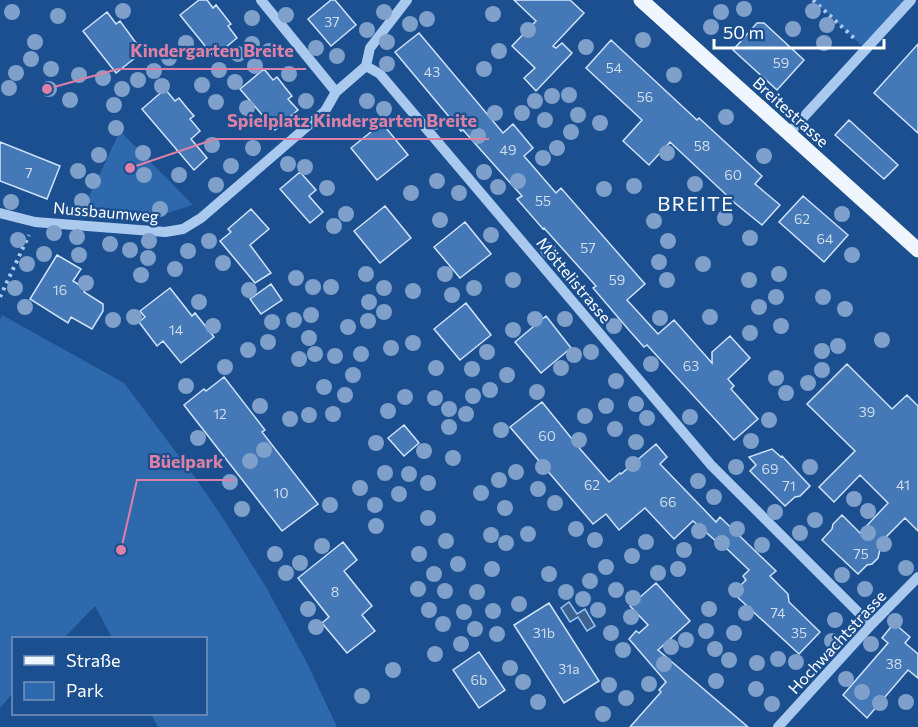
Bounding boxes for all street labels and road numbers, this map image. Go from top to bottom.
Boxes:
street label: Breitestrasse [750,73,833,151]
street label: Nussbaumweg [53,197,160,226]
street label: Möttelistrasse [533,233,616,326]
street label: Hochwachtstrasse [784,586,889,697]

